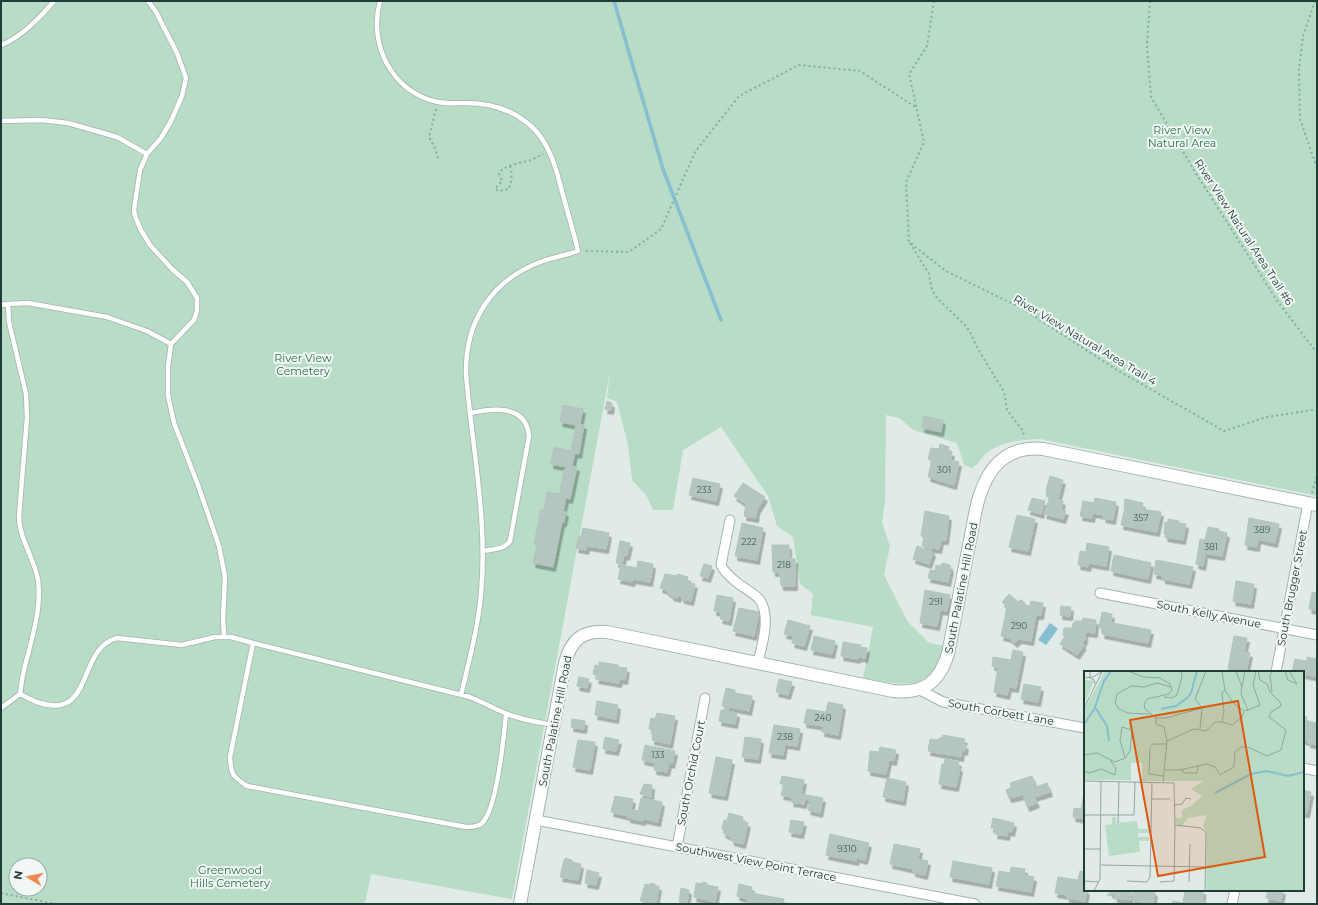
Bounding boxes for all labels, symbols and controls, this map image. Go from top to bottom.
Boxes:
park label: River View Natural Area [1148,123,1216,150]
street label: River View Natural Area Trail #6 [1191,156,1297,308]
street label: River View Natural Area Trail 4 [1011,292,1160,389]
park label: River View Cemetery [274,351,332,378]
house number: 301 [937,464,951,475]
house number: 233 [696,484,712,495]
house number: 357 [1133,512,1149,523]
street label: South Palatine Hill Road [941,521,981,655]
house number: 389 [1254,524,1271,535]
street label: South Brugger Street [1274,528,1310,647]
house number: 222 [741,536,757,547]
house number: 381 [1204,541,1218,552]
house number: 218 [777,559,791,570]
house number: 291 [929,596,943,607]
street label: South Kelly Avenue [1156,597,1263,631]
house number: 290 [1011,620,1027,631]
street label: South Palatine Hill Road [535,654,575,788]
inset map [1084,671,1304,891]
street label: South Corbett Lane [947,696,1055,728]
house number: 240 [815,712,831,723]
street label: South Orchid Court [674,719,708,827]
house number: 238 [777,731,793,742]
house number: 133 [651,749,665,760]
street label: Southwest View Point Terrace [674,840,838,885]
house number: 9310 [837,843,857,854]
north arrow [8,857,48,897]
park label: Greenwood Hills Cemetery [190,863,270,890]
text: N [10,870,26,881]

